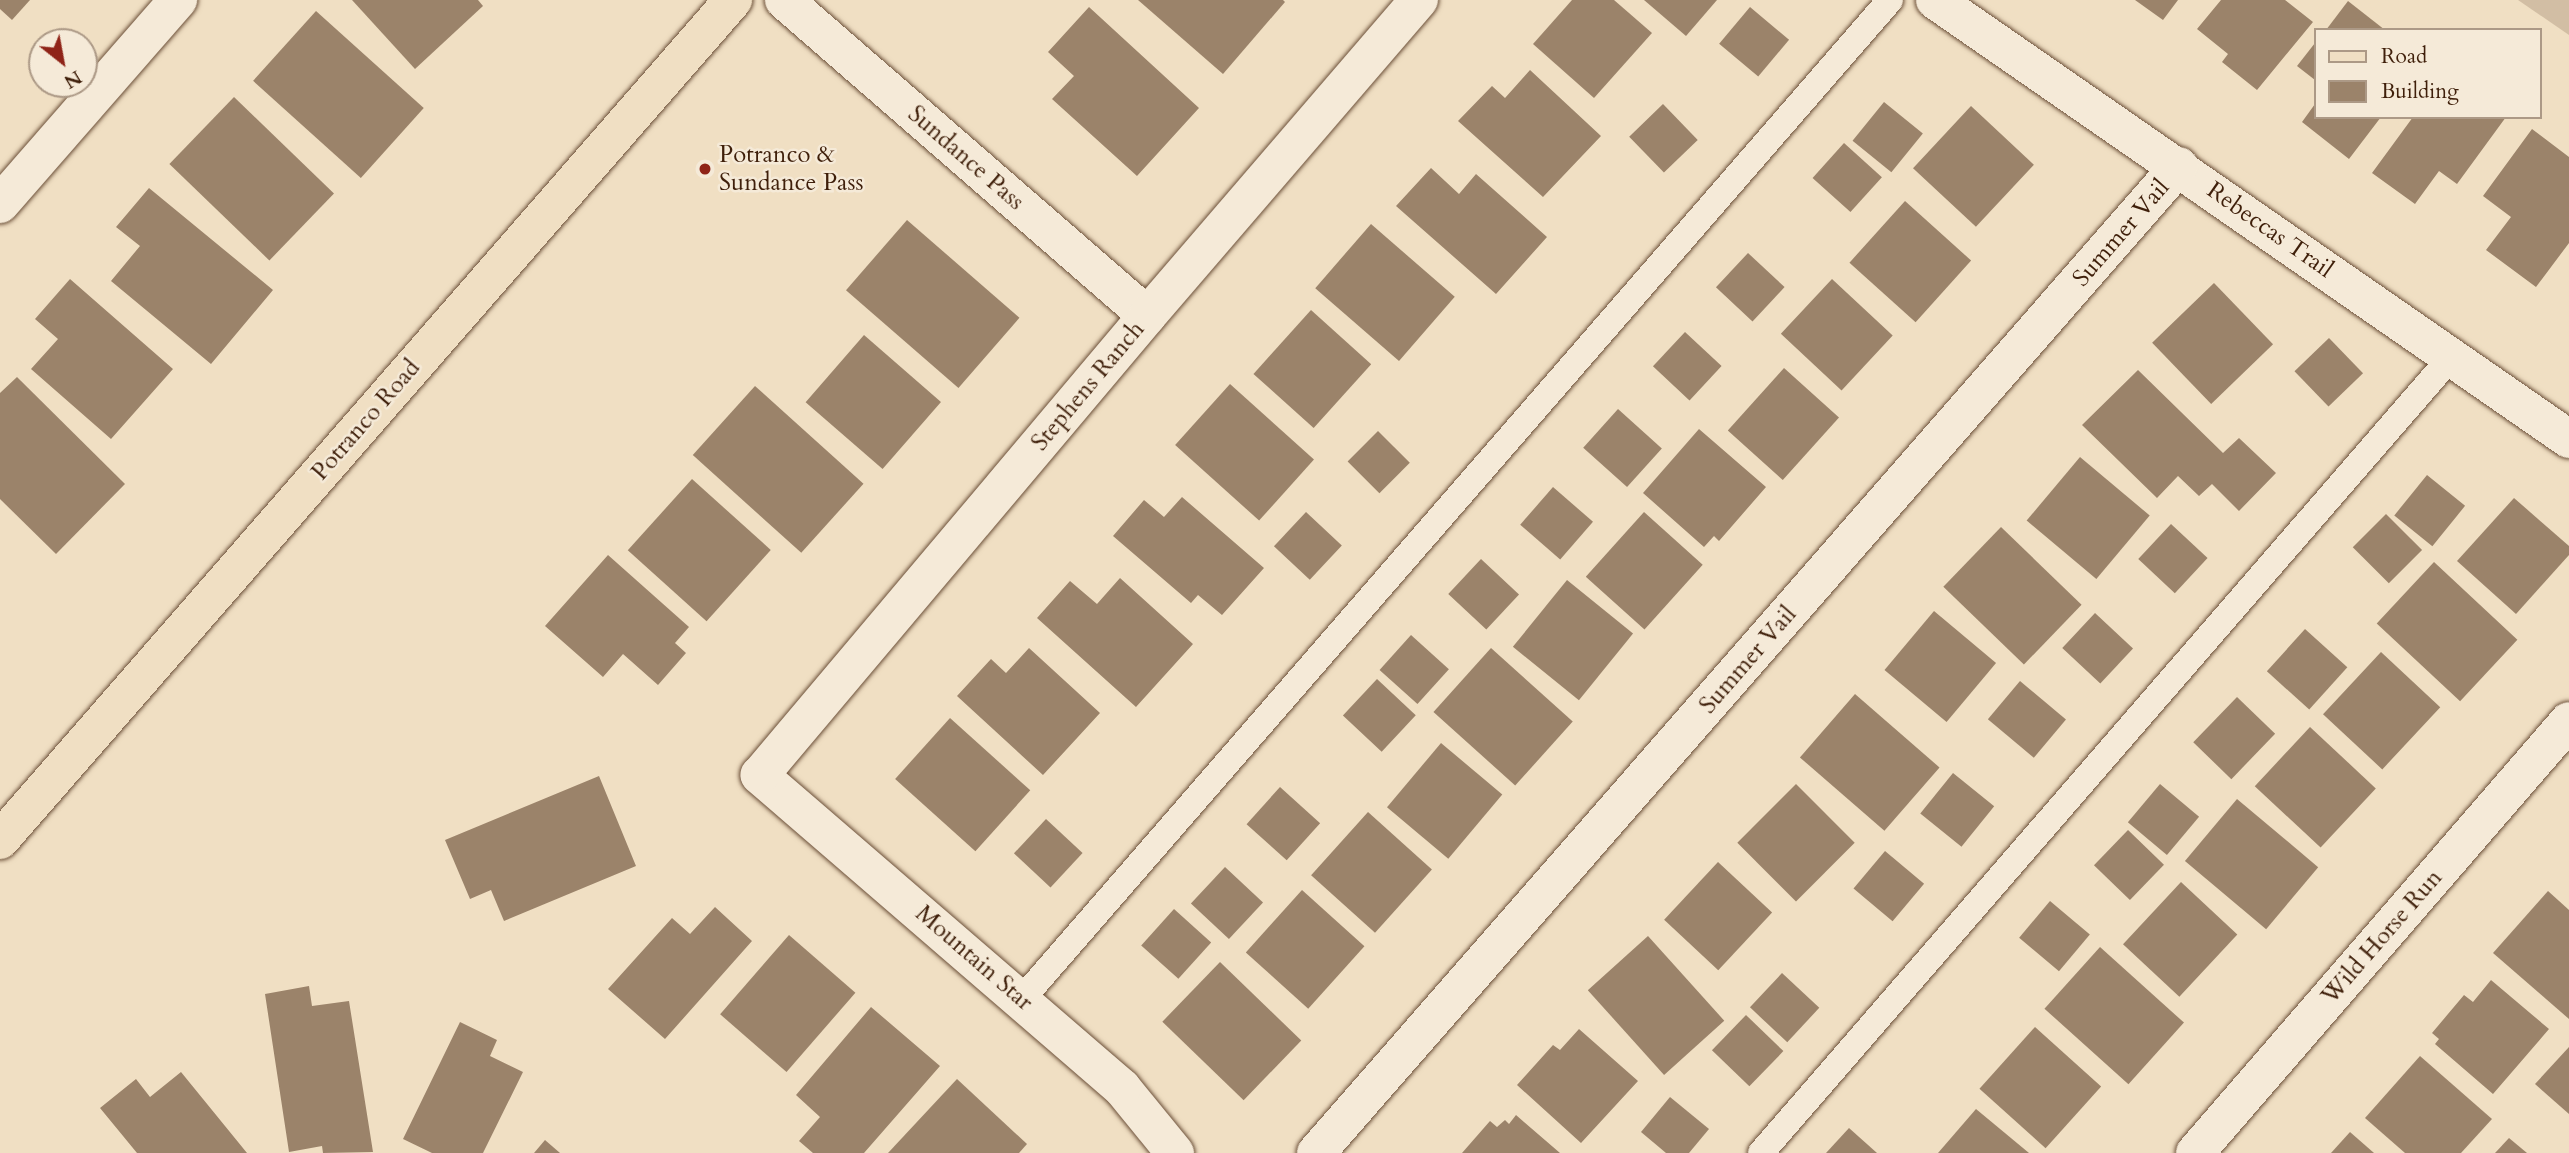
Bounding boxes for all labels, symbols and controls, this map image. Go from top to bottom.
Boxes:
north arrow [28,28,98,98]
legend [2314,28,2541,119]
text: Road [2381,42,2427,71]
text: N [59,64,87,95]
text: Building [2381,77,2459,106]
street label: Sundance Pass [902,100,1030,216]
place label: Potranco & Sundance Pass [719,141,864,197]
marker: Potranco & Sundance Pass [697,161,713,177]
street label: Summer Vail [2067,173,2175,293]
street label: Rebeccas Trail [2201,176,2339,284]
street label: Stephens Ranch [1025,315,1151,457]
street label: Potranco Road [306,354,426,486]
street label: Summer Vail [1694,600,1802,720]
street label: Wild Horse Run [2316,864,2448,1010]
street label: Mountain Star [909,899,1039,1017]

